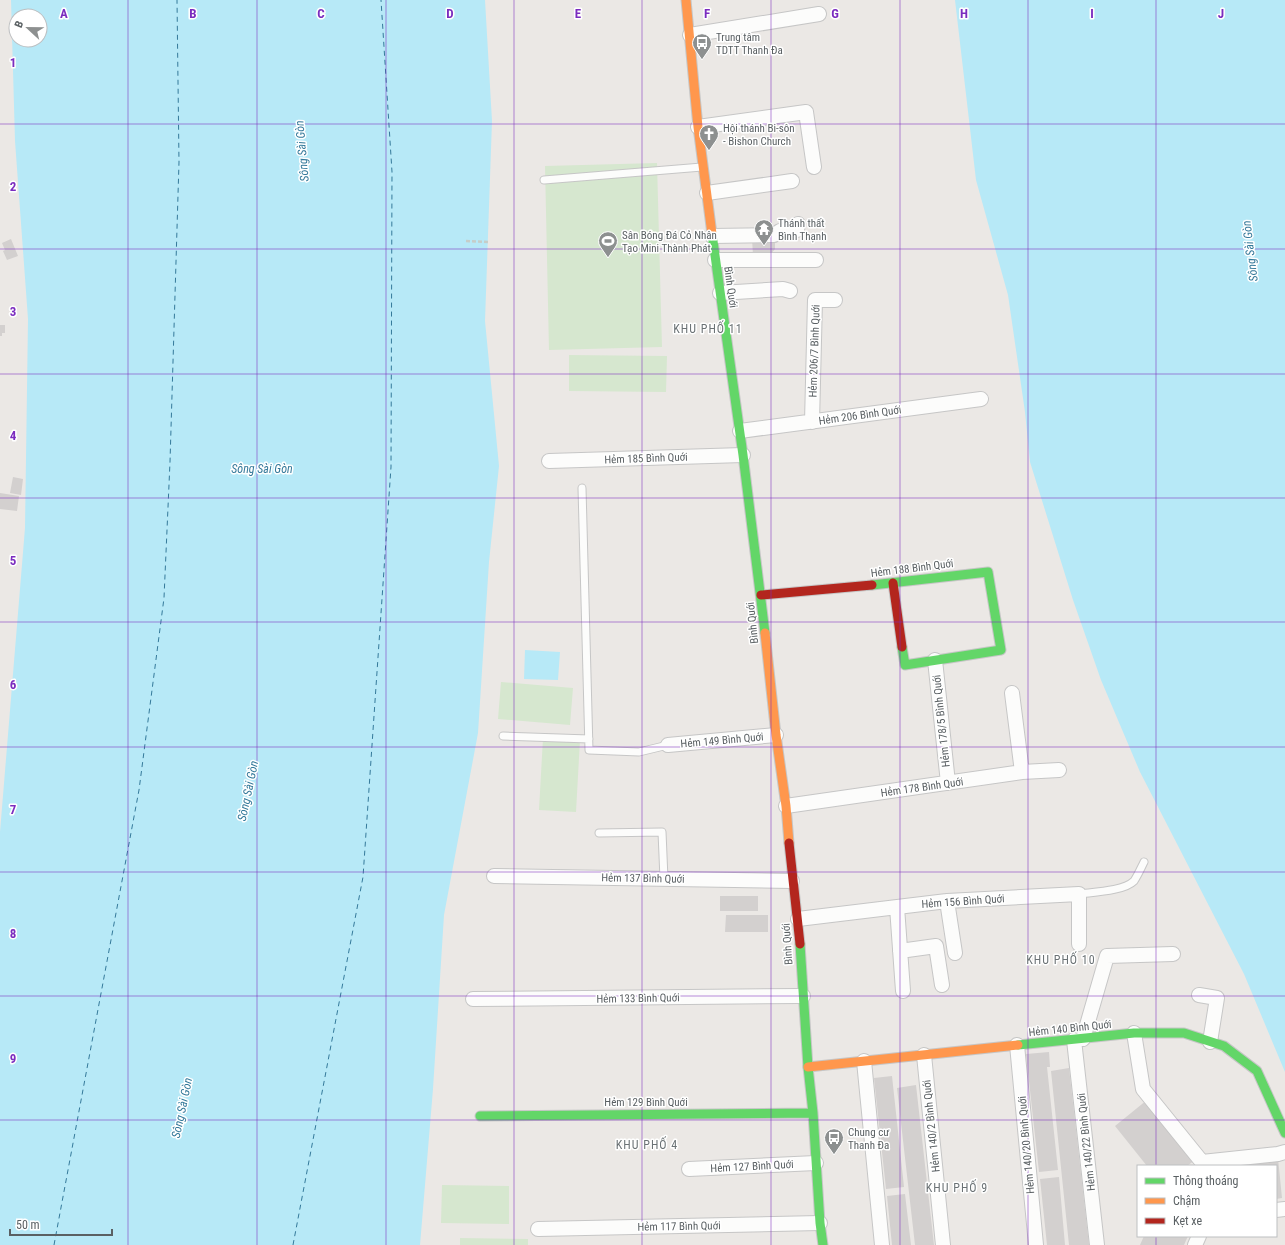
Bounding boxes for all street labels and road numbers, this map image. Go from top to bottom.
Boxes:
street label: Bình Quới [721,265,740,309]
street label: Hẻm 206/7 Bình Quới [806,304,823,398]
street label: Hẻm 206 Bình Quới [818,403,902,428]
street label: Hẻm 185 Bình Quới [604,451,688,466]
street label: Hẻm 188 Bình Quới [870,557,954,580]
street label: Bình Quới [744,602,761,644]
street label: Hẻm 178/5 Bình Quới [930,674,953,768]
street label: Hẻm 149 Bình Quới [680,730,764,751]
street label: Hẻm 178 Bình Quới [880,775,964,800]
street label: Hẻm 137 Bình Quới [601,871,685,886]
street label: Hẻm 156 Bình Quới [921,892,1005,911]
street label: Bình Quới [780,923,795,965]
street label: Hẻm 133 Bình Quới [596,991,680,1006]
street label: Hẻm 140 Bình Quới [1028,1018,1112,1039]
street label: Hẻm 140/2 Bình Quới [920,1079,943,1173]
street label: Hẻm 140/22 Bình Quới [1075,1092,1098,1192]
street label: Hẻm 140/20 Bình Quới [1016,1095,1037,1194]
street label: Hẻm 129 Bình Quới [604,1096,688,1109]
street label: Hẻm 127 Bình Quới [710,1158,794,1175]
street label: Hẻm 117 Bình Quới [637,1219,721,1234]

